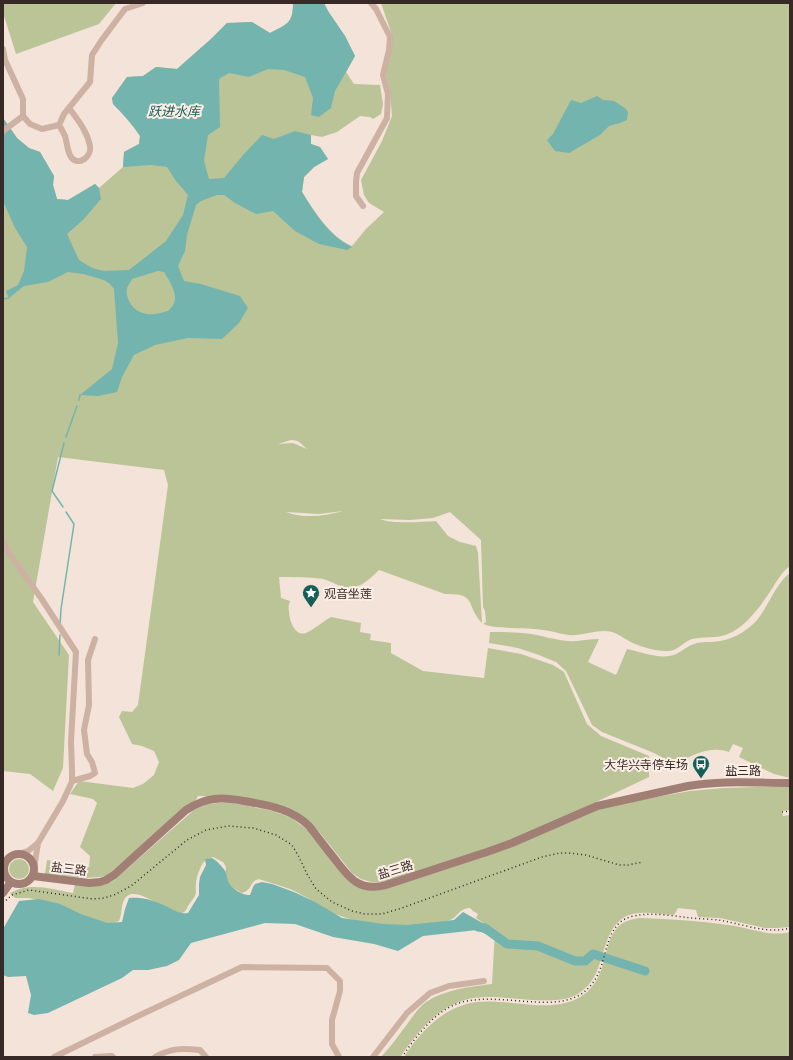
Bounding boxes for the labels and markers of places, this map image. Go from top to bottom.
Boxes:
place icon: 观音坐莲 [301,583,321,608]
place label: 观音坐莲 [324,586,372,600]
bus stop icon: 大华兴寺停车场 [691,754,711,779]
place label: 大华兴寺停车场 [604,757,688,771]

